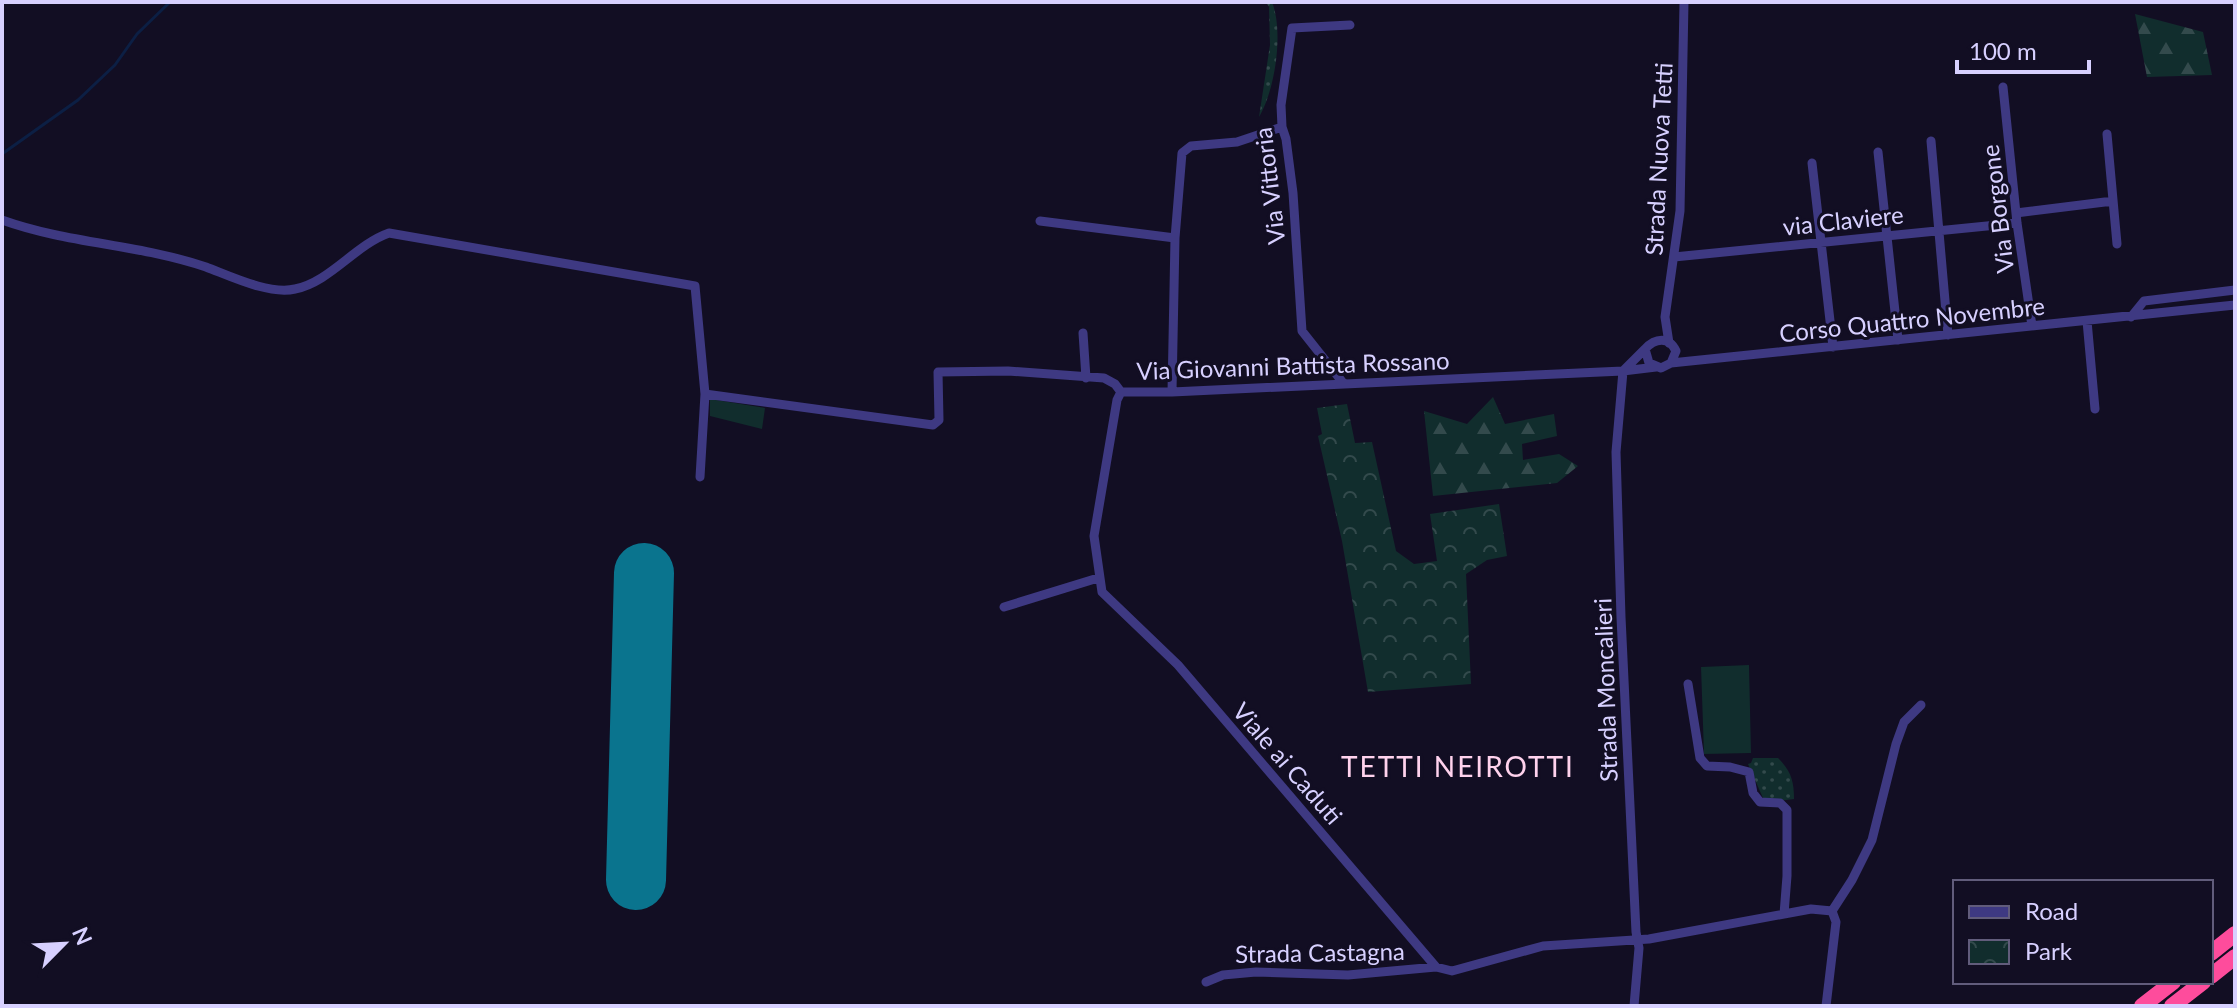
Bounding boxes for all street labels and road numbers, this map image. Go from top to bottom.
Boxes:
street label: Strada Nuova Tetti [1638,62,1678,256]
street label: Via Vittoria [1247,126,1291,246]
street label: Via Borgone [1975,143,2019,275]
street label: via Claviere [1781,199,1905,241]
street label: Corso Quattro Novembre [1778,291,2046,347]
street label: Via Giovanni Battista Rossano [1136,345,1450,385]
street label: Strada Moncalieri [1587,598,1623,782]
street label: Viale ai Caduti [1227,696,1349,830]
street label: Strada Castagna [1235,936,1405,968]

